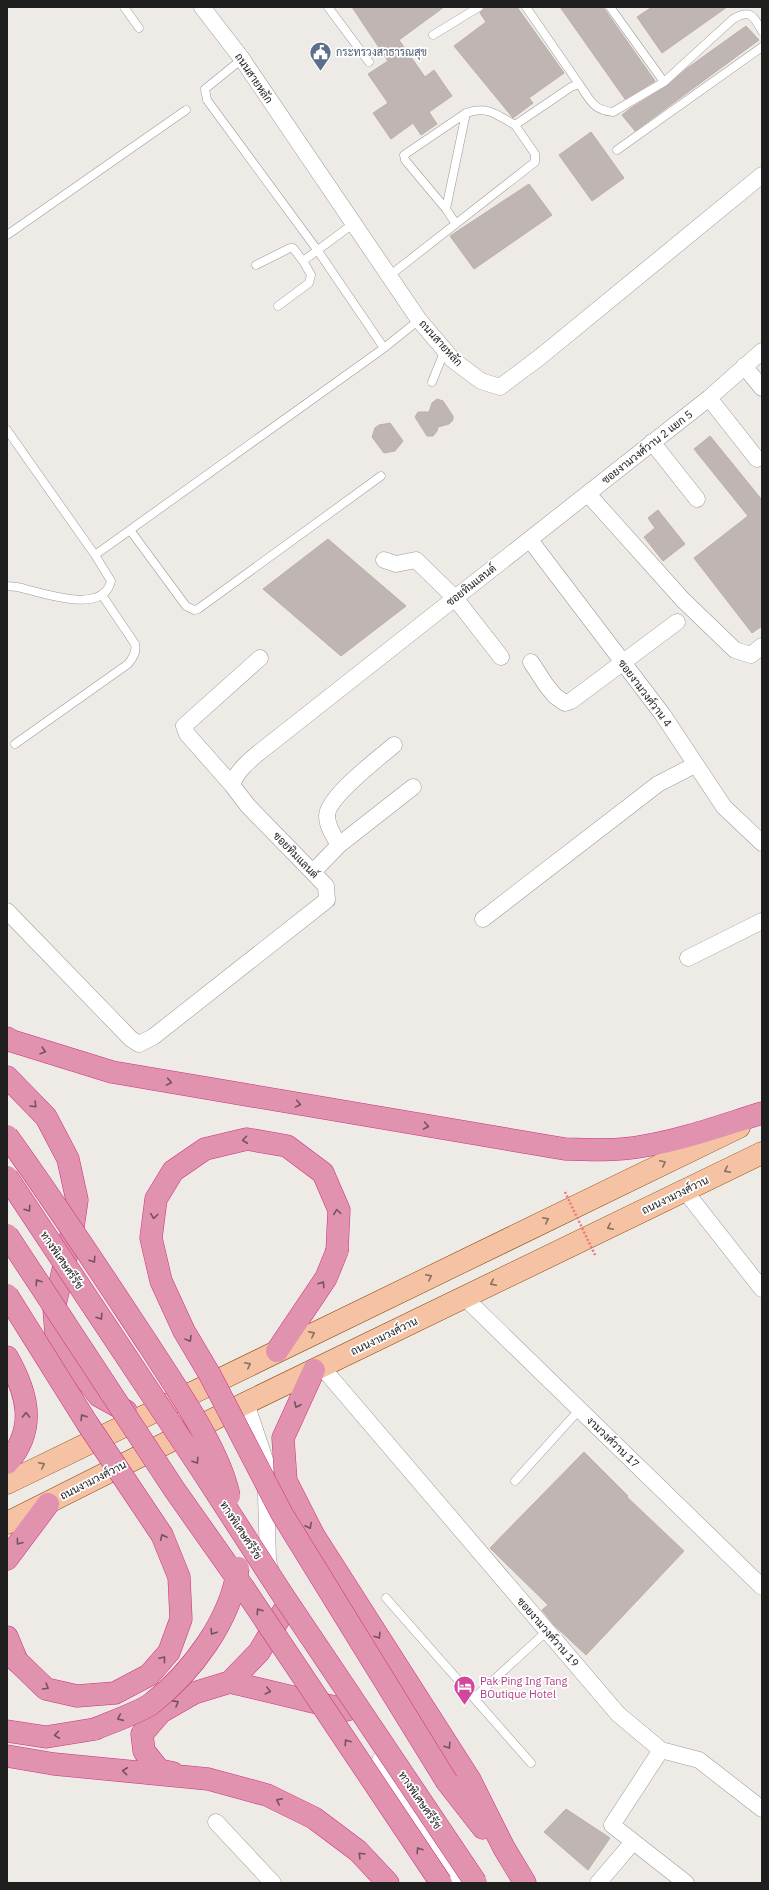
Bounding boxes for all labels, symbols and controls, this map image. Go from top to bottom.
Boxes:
public building icon: กระทรวงสาธารณสุข [308,39,334,72]
place label: กระทรวงสาธารณสุข [336,45,427,61]
street label: ถนนสายหลัก [232,50,276,106]
street label: ถนนสายหลัก [416,317,466,369]
street label: ซอยงามวงศ์วาน 2 แยก 5 [598,406,695,487]
street label: ซอยทิมแลนด์ [443,560,499,609]
street label: ซอยงามวงศ์วาน 4 [615,656,676,730]
street label: ซอยทิมแลนด์ [270,828,323,881]
one-way arrow [40,1046,47,1055]
one-way arrow [166,1077,172,1086]
one-way arrow [294,1099,301,1108]
one-way arrow [29,1100,37,1108]
one-way arrow [423,1121,429,1129]
one-way arrow [242,1135,248,1144]
one-way arrow [659,1160,667,1168]
one-way arrow [724,1165,731,1173]
street label: ถนนงามวงศ์วาน [639,1172,711,1217]
one-way arrow [23,1205,31,1212]
one-way arrow [333,1209,342,1215]
one-way arrow [149,1213,158,1219]
one-way arrow [542,1217,549,1225]
one-way arrow [606,1222,614,1229]
street label: ทางพิเศษศรีรัช [37,1228,88,1292]
one-way arrow [88,1256,95,1263]
one-way arrow [425,1274,433,1282]
one-way arrow [489,1278,497,1286]
one-way arrow [36,1280,43,1287]
one-way arrow [318,1281,325,1288]
one-way arrow [96,1313,103,1320]
street label: ถนนงามวงศ์วาน [348,1313,420,1358]
one-way arrow [308,1331,316,1339]
one-way arrow [184,1335,192,1342]
one-way arrow [244,1362,252,1370]
one-way arrow [294,1401,302,1408]
one-way arrow [22,1412,30,1418]
street label: งามวงศ์วาน 17 [584,1413,643,1471]
one-way arrow [80,1414,88,1421]
street label: ถนนงามวงศ์วาน [57,1456,129,1503]
one-way arrow [191,1456,198,1463]
one-way arrow [38,1463,45,1470]
street label: ทางพิเศษศรีรัช [217,1498,266,1562]
one-way arrow [304,1522,312,1529]
one-way arrow [160,1534,168,1541]
one-way arrow [17,1538,24,1545]
street label: ซอยงามวงศ์วาน 19 [514,1594,583,1670]
one-way arrow [256,1608,264,1615]
one-way arrow [211,1628,218,1635]
one-way arrow [373,1632,381,1639]
one-way arrow [158,1657,165,1664]
hotel icon: Pak Ping Ing Tang BOutique Hotel [451,1674,477,1707]
place label: Pak Ping Ing Tang BOutique Hotel [480,1674,568,1701]
one-way arrow [42,1682,49,1689]
one-way arrow [265,1687,271,1695]
one-way arrow [172,1701,179,1708]
one-way arrow [116,1713,124,1721]
one-way arrow [54,1730,60,1739]
one-way arrow [344,1739,352,1746]
one-way arrow [443,1742,451,1749]
one-way arrow [122,1767,128,1776]
street label: ทางพิเศษศรีรัช [395,1768,446,1832]
one-way arrow [276,1798,283,1806]
one-way arrow [417,1848,424,1855]
one-way arrow [358,1852,366,1860]

